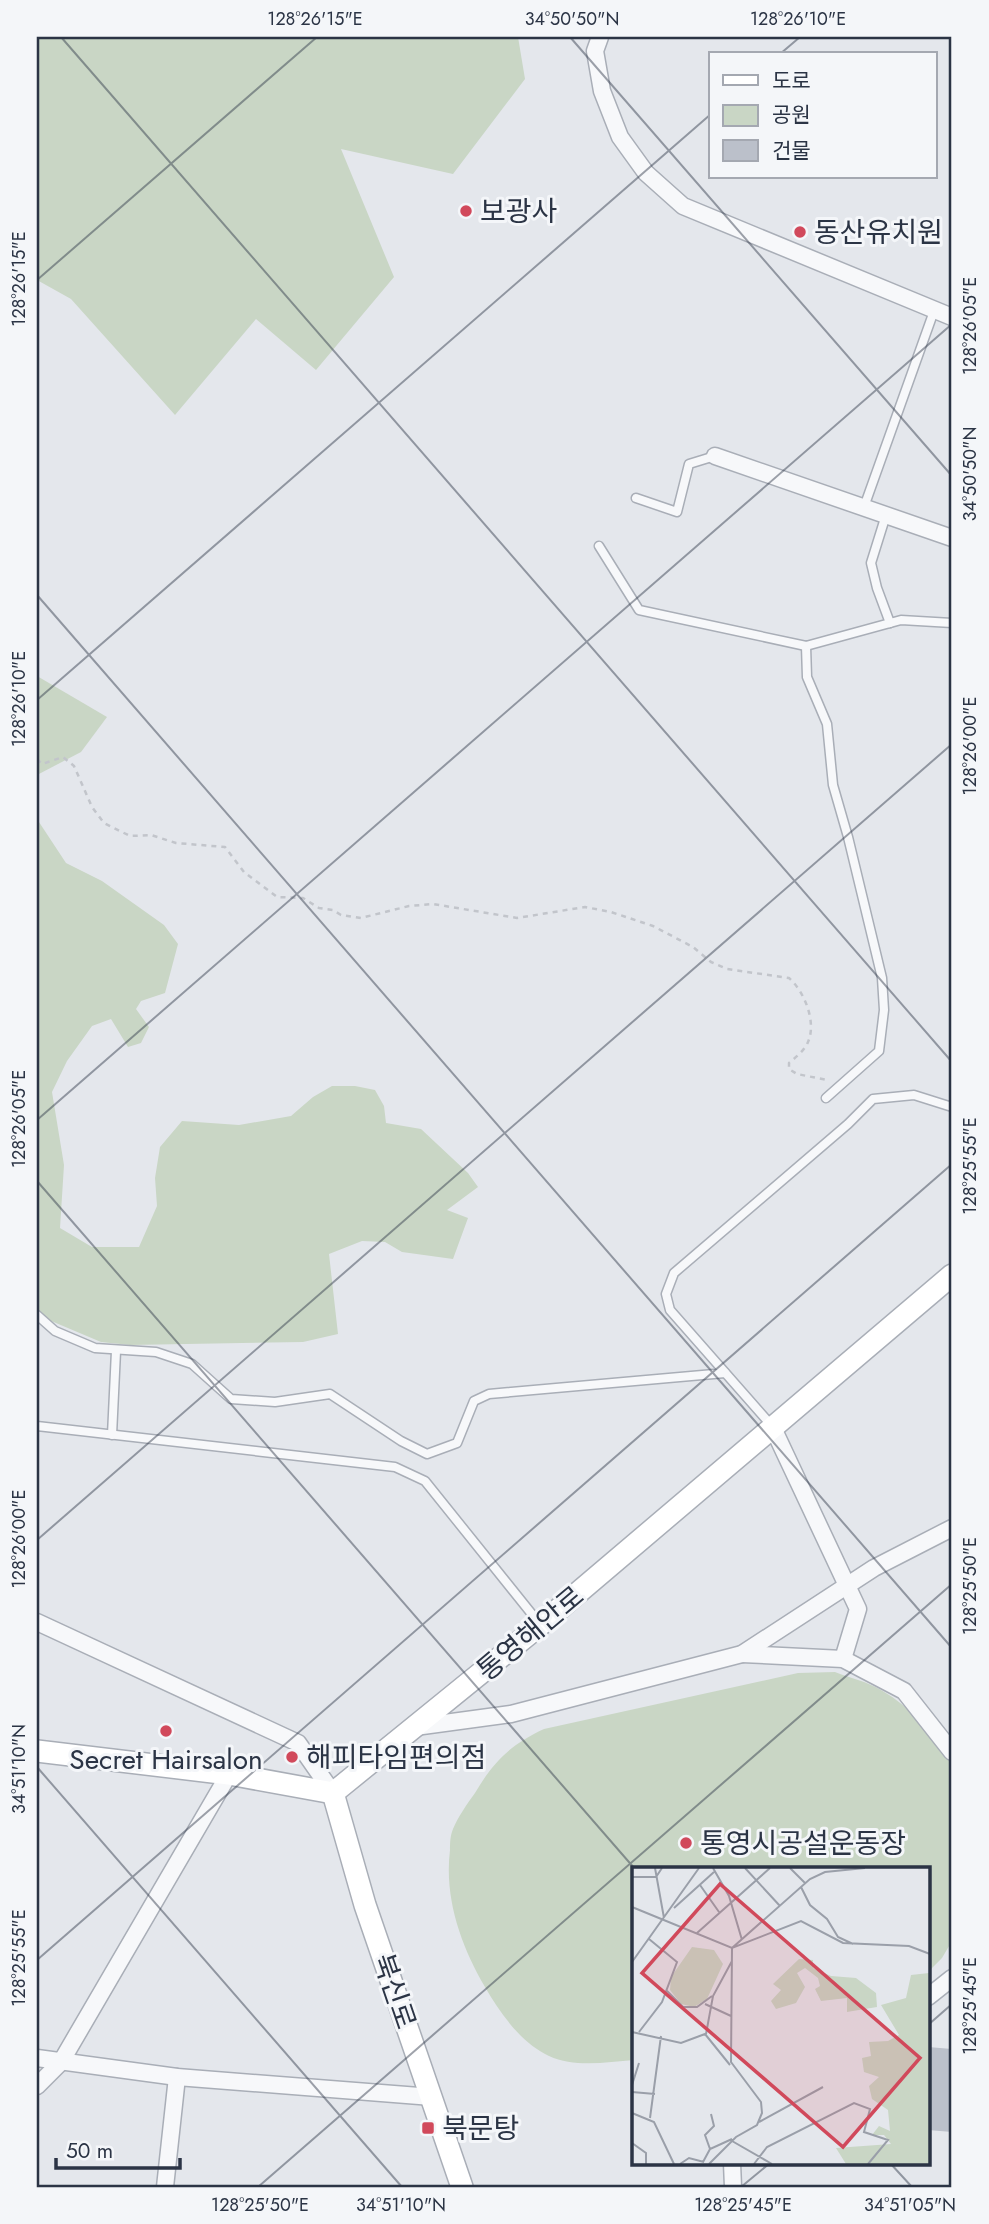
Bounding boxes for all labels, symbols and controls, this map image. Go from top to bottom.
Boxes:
text: 128°26'15"E [267,6,363,32]
text: 34°50'50"N [525,6,619,32]
text: 128°26'10"E [750,6,846,32]
legend [709,52,936,178]
text: 도로 [772,66,811,96]
text: 공원 [772,100,811,130]
text: 건물 [772,136,811,166]
place label: 보광사 [480,191,557,232]
marker: 보광사 [458,203,474,219]
place label: 동산유치원 [814,212,943,253]
marker: 동산유치원 [792,224,808,240]
text: 128°26'15"E [6,231,32,327]
text: 128°26'05"E [957,277,983,375]
text: 34°50'50"N [957,427,983,521]
text: 128°26'10"E [6,651,32,747]
text: 128°26'00"E [957,697,983,795]
text: 128°26'05"E [6,1070,32,1168]
text: 128°25'55"E [957,1117,983,1215]
text: 128°26'00"E [6,1490,32,1588]
text: 128°25'50"E [957,1537,983,1635]
street label: 통영해안로 [468,1576,593,1690]
marker: Secret Hairsalon [158,1723,174,1739]
text: 34°51'10"N [6,1724,32,1814]
place label: 해피타임편의점 [306,1737,486,1778]
place label: Secret Hairsalon [69,1739,263,1780]
marker: 해피타임편의점 [284,1749,300,1765]
place label: 통영시공설운동장 [700,1823,906,1864]
marker: 통영시공설운동장 [678,1835,694,1851]
inset map [632,1867,930,2164]
text: 128°25'55"E [6,1909,32,2007]
street label: 북신로 [363,1948,426,2034]
text: 128°25'45"E [957,1957,983,2055]
place label: 북문탕 [442,2108,519,2149]
marker: 북문탕 [420,2120,436,2136]
scale bar [56,2126,180,2170]
text: 50 m [66,2136,113,2166]
text: 128°25'50"E [211,2192,309,2218]
text: 34°51'10"N [356,2192,446,2218]
text: 128°25'45"E [694,2192,792,2218]
text: 34°51'05"N [864,2192,956,2218]

